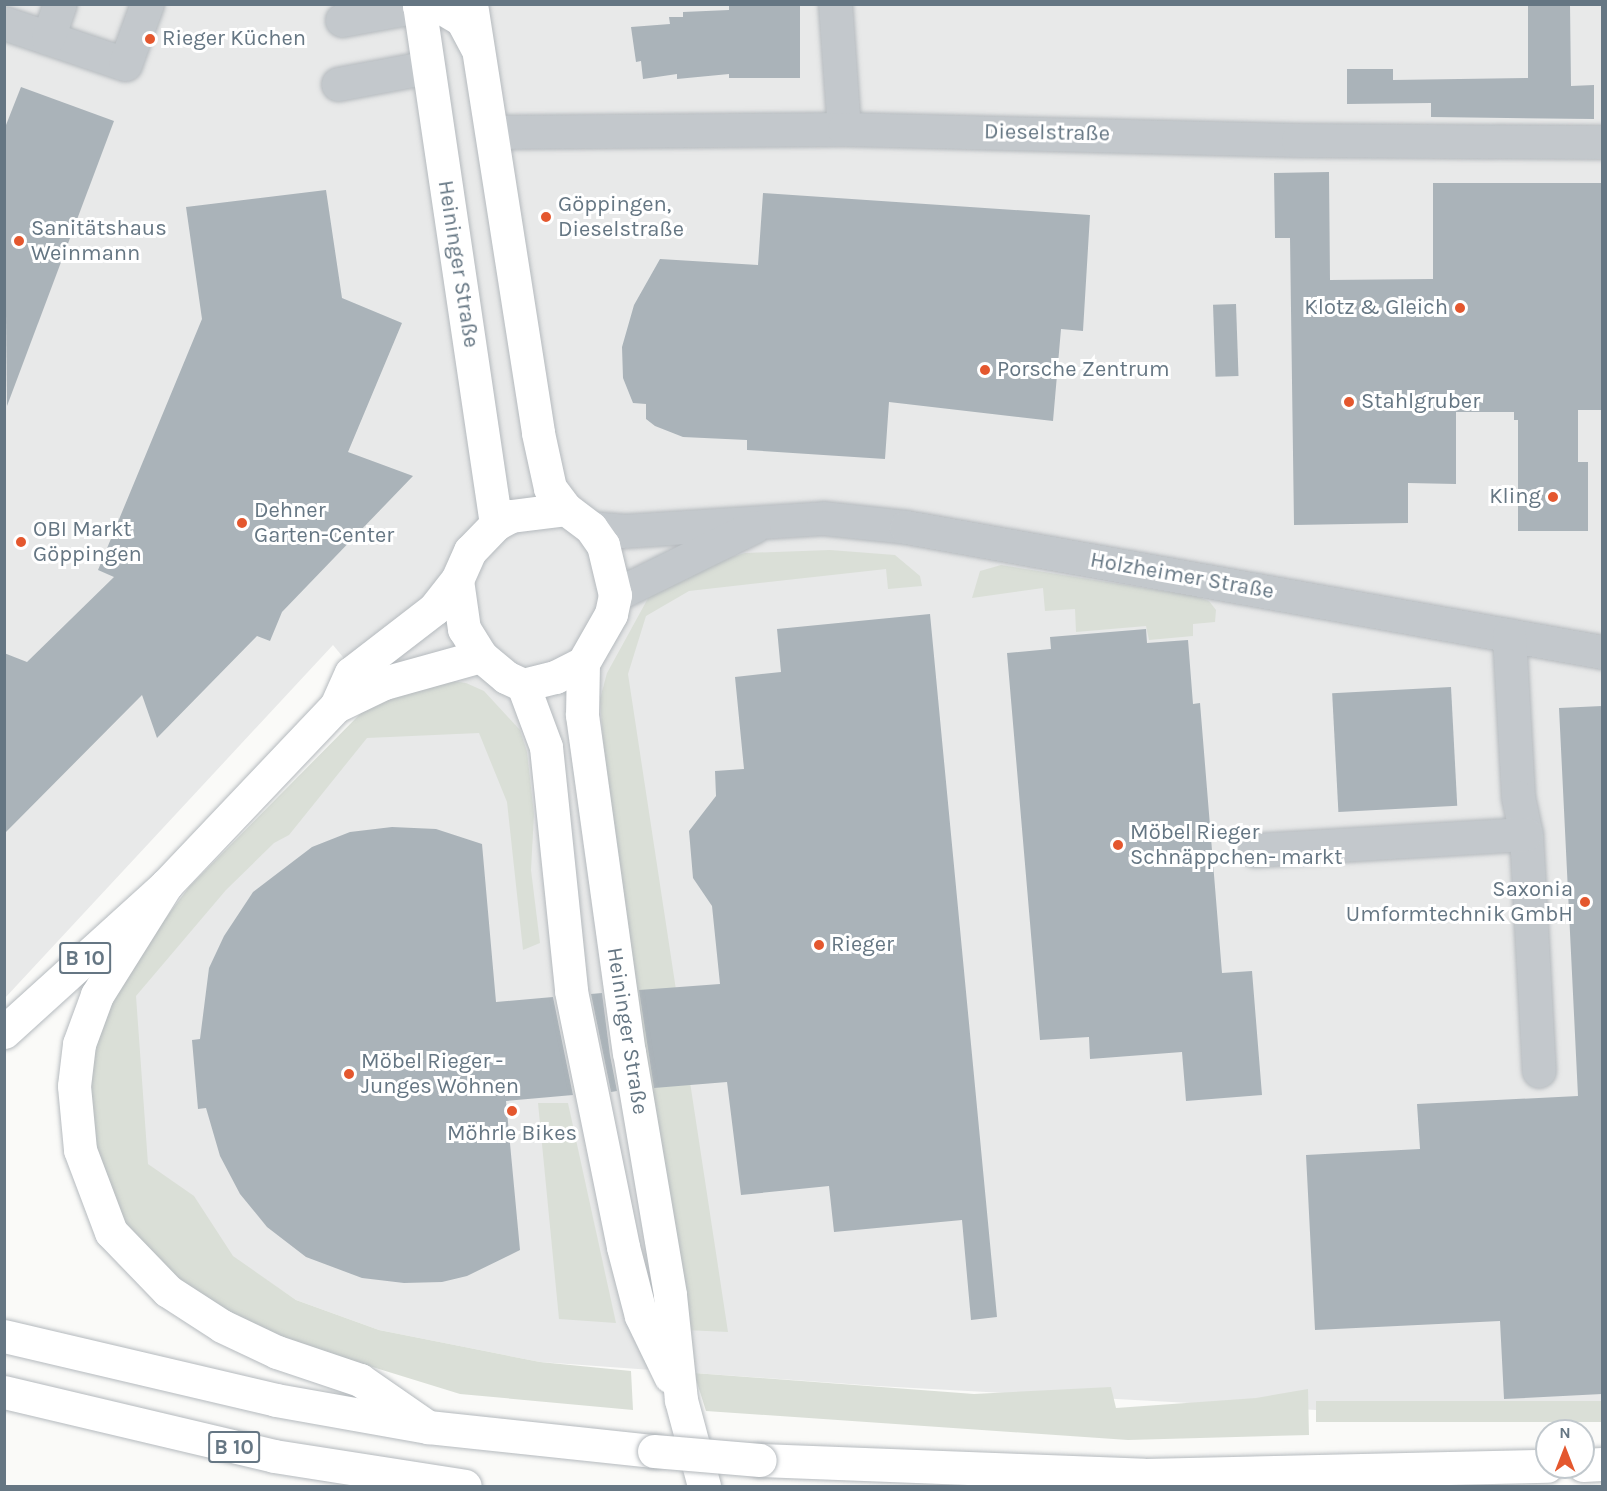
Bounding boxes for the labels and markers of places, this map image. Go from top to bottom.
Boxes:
place label: Rieger Küchen [162,26,306,52]
marker: Rieger Küchen [143,32,157,46]
place label: Göppingen, Dieselstraße [558,191,684,242]
marker: Göppingen, Dieselstraße [539,210,553,224]
place label: Sanitätshaus Weinmann [31,215,167,266]
marker: Sanitätshaus Weinmann [12,234,26,248]
place label: Klotz & Gleich [1304,295,1448,321]
marker: Klotz & Gleich [1453,301,1467,315]
place label: Porsche Zentrum [997,357,1170,383]
marker: Porsche Zentrum [978,363,992,377]
place label: Stahlgruber [1361,389,1480,415]
marker: Stahlgruber [1342,395,1356,409]
place label: Kling [1489,484,1541,510]
marker: Kling [1546,490,1560,504]
place label: Dehner Garten-Center [254,497,394,548]
place label: OBI Markt Göppingen [33,516,142,568]
marker: Dehner Garten-Center [235,516,249,530]
marker: OBI Markt Göppingen [14,535,28,549]
place label: Möbel Rieger Schnäppchen- markt [1130,819,1342,870]
marker: Möbel Rieger Schnäppchen- markt [1111,838,1125,852]
place label: Saxonia Umformtechnik GmbH [1346,876,1573,927]
marker: Saxonia Umformtechnik GmbH [1578,895,1592,909]
place label: Rieger [831,932,894,958]
marker: Rieger [812,938,826,952]
place label: Möbel Rieger - Junges Wohnen [361,1048,519,1100]
marker: Möbel Rieger - Junges Wohnen [342,1067,356,1081]
marker: Möhrle Bikes [505,1104,519,1118]
place label: Möhrle Bikes [447,1121,577,1147]

